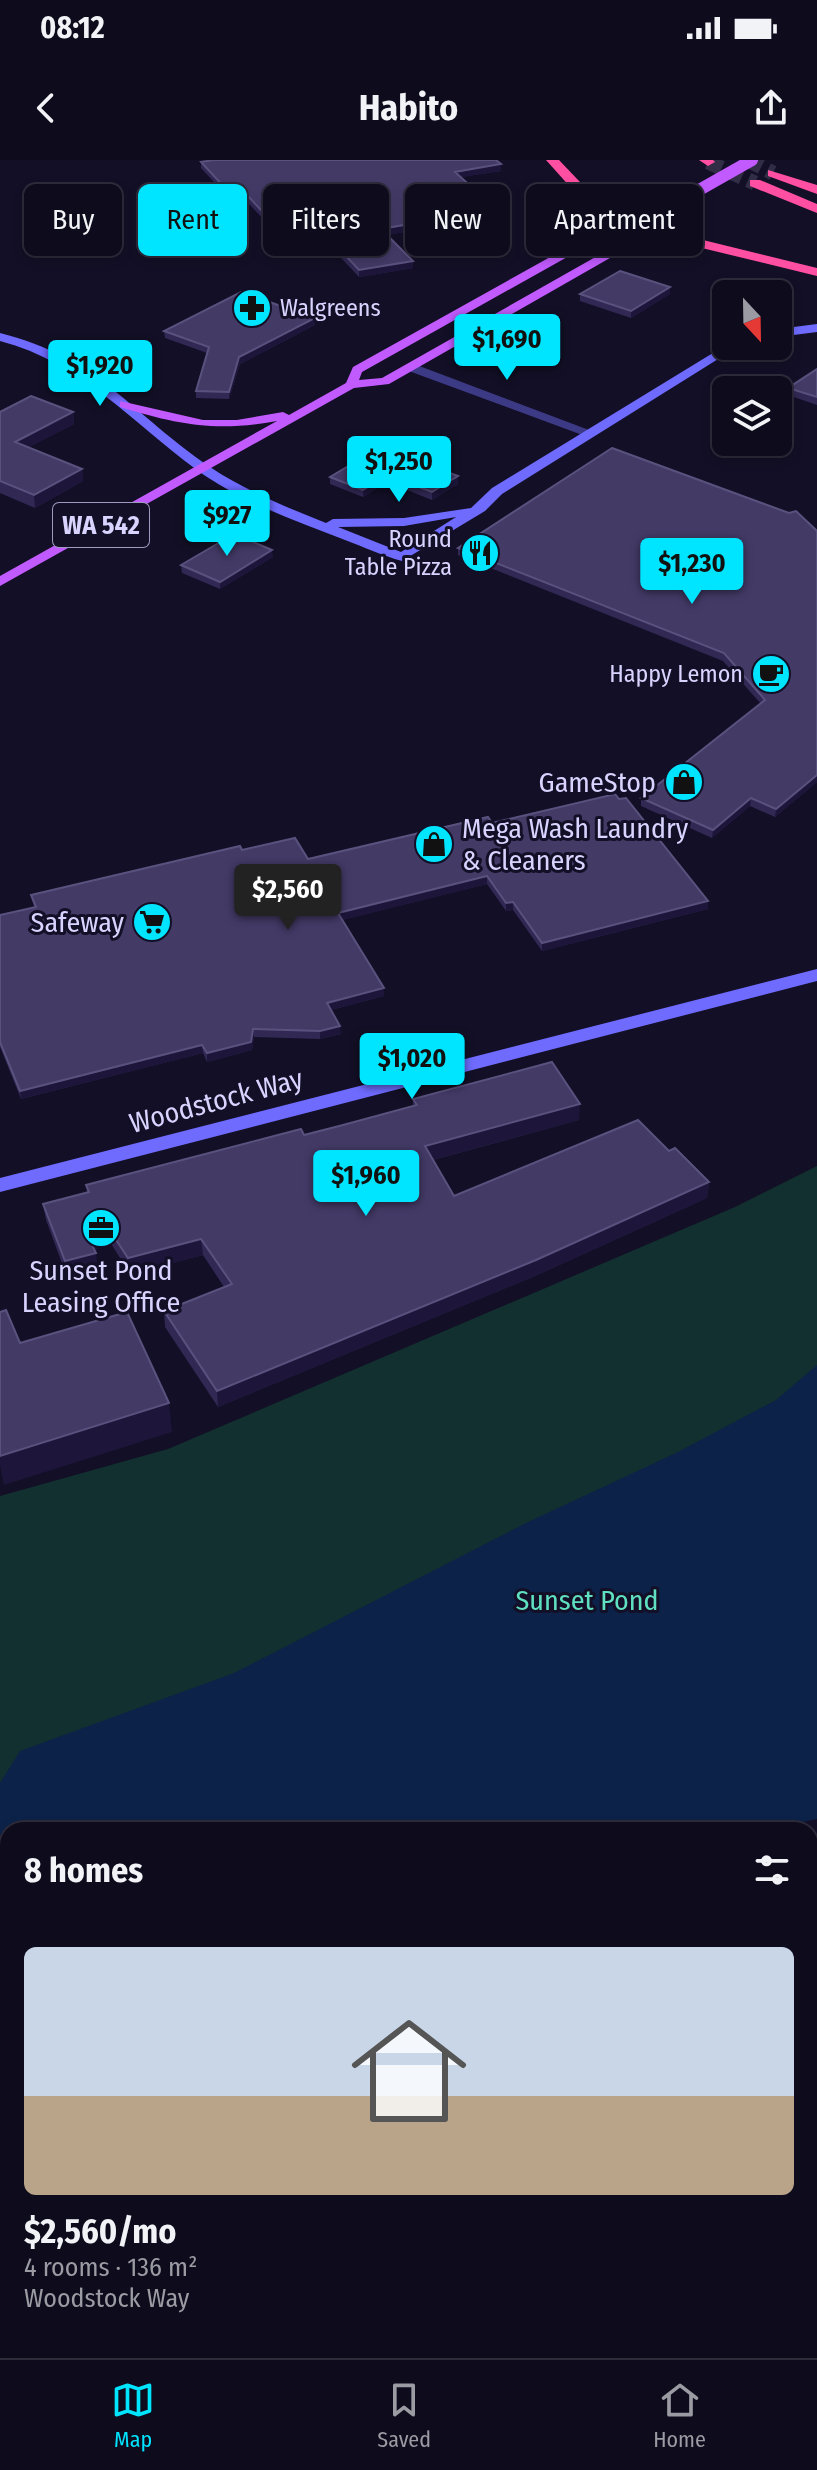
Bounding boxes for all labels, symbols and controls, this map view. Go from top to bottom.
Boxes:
text: 08:12 [40,10,105,46]
icon: back [24,86,68,130]
text: Habito [359,86,458,130]
icon: share [749,86,793,130]
chip: Buy [24,184,122,256]
chip: Rent [138,184,247,256]
chip: Filters [263,184,389,256]
chip: New [405,184,510,256]
chip: Apartment [526,184,703,256]
north arrow [712,280,792,360]
map controls [712,280,792,456]
pharmacy icon: Walgreens [231,287,273,329]
place label: Walgreens [280,294,381,322]
pin: $1,690 [442,314,572,382]
text: $1,690 [472,324,542,355]
pin: $1,920 [35,340,165,408]
text: $1,920 [66,350,134,381]
button: layers [712,376,792,456]
pin: $1,250 [334,436,464,504]
text: $1,250 [365,446,433,477]
pin: $927 [180,490,274,558]
text: $927 [203,500,251,531]
road number: WA 542 [53,503,149,547]
place label: Round Table Pizza [345,525,452,581]
restaurant icon: Round Table Pizza [459,532,501,574]
pin: $1,230 [627,538,757,606]
text: $1,230 [658,548,726,579]
cafe icon: Happy Lemon [750,653,792,695]
place label: Happy Lemon [609,660,743,688]
shop icon: GameStop [663,761,705,803]
place label: GameStop [539,766,656,799]
place label: Mega Wash Laundry & Cleaners [462,812,689,877]
shop icon: Mega Wash Laundry & Cleaners [413,823,455,865]
pin: $2,560 [223,864,353,932]
text: $2,560 [252,874,324,905]
supermarket icon: Safeway [131,901,173,943]
place label: Safeway [31,906,125,939]
pin: $1,020 [347,1033,477,1101]
text: $1,020 [378,1043,446,1074]
street label: Woodstock Way [126,1062,307,1140]
pin: $1,960 [301,1150,431,1218]
text: $1,960 [331,1160,401,1191]
office icon: Sunset Pond Leasing Office [80,1207,122,1249]
place label: Sunset Pond Leasing Office [22,1254,180,1319]
park label: Sunset Pond [515,1584,659,1617]
icon: filters [750,1848,794,1892]
text: 8 homes [24,1850,143,1891]
icon: home [337,1999,481,2143]
text: $2,560/mo [24,2211,176,2252]
text: 4 rooms · 136 m² [24,2252,197,2283]
text: Woodstock Way [24,2283,189,2314]
tab: Map [111,2378,155,2453]
tab: Saved [377,2378,431,2453]
tab: Home [653,2378,706,2453]

